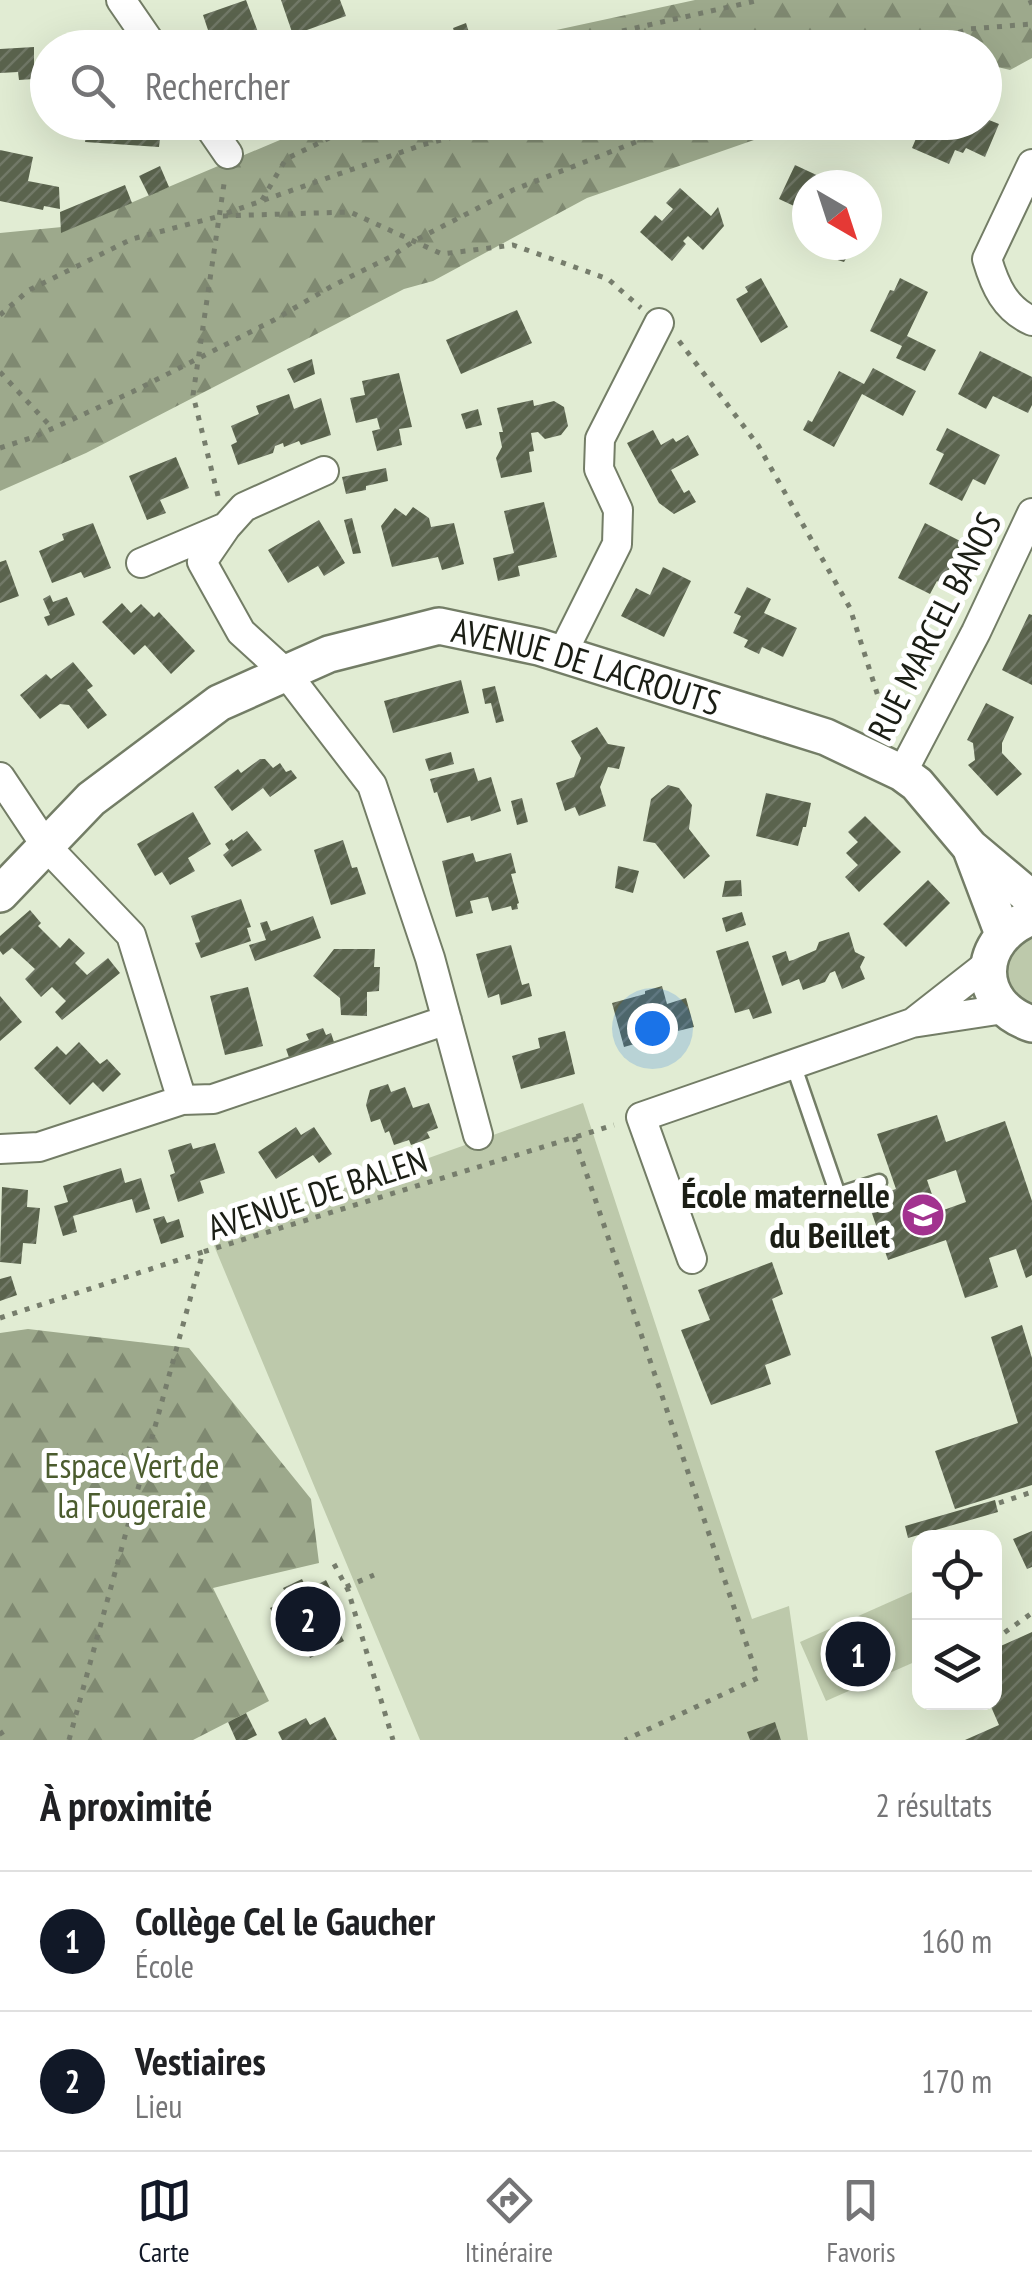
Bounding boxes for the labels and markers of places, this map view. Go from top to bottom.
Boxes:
place label: École maternelle du Beillet [681,1172,890,1258]
school or university icon: École maternelle du Beillet [900,1192,946,1238]
pin: 2 [276,1582,340,1656]
pin: 1 [826,1616,890,1692]

